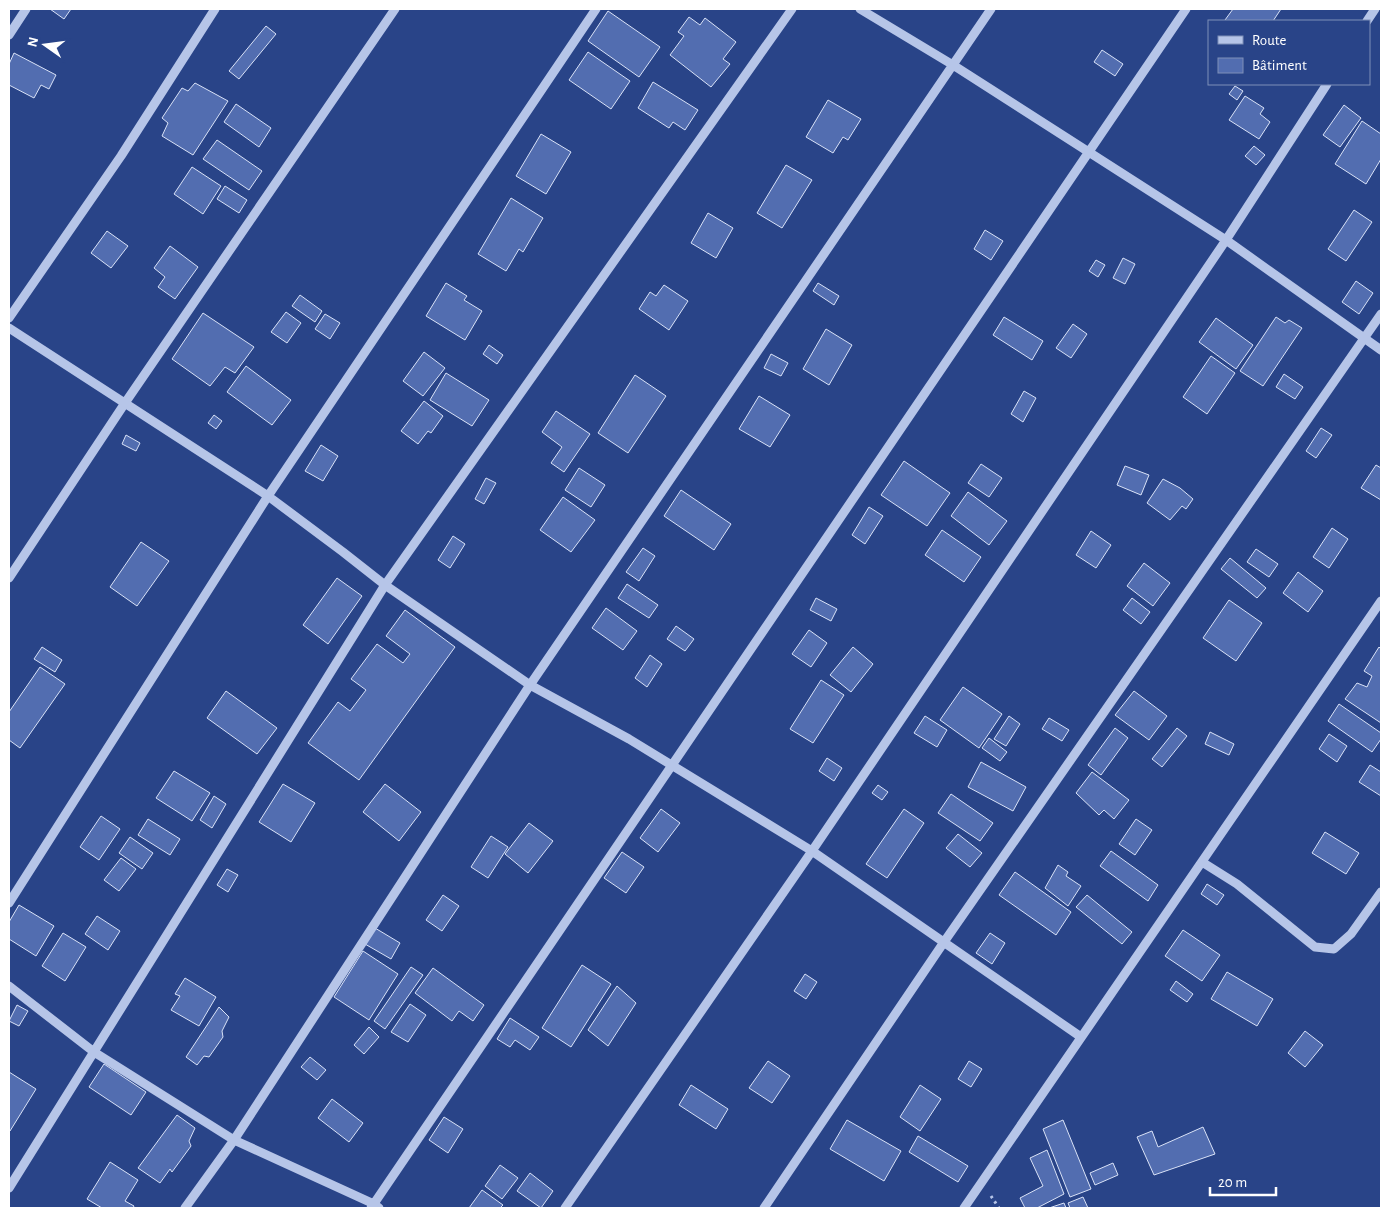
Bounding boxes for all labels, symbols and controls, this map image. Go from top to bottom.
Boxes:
north arrow [20,20,70,70]
legend [1208,20,1370,85]
text: Route [1252,33,1286,48]
text: N [25,36,41,49]
text: Bâtiment [1252,58,1307,73]
scale bar [1210,1164,1276,1196]
text: 20 m [1218,1175,1247,1190]

